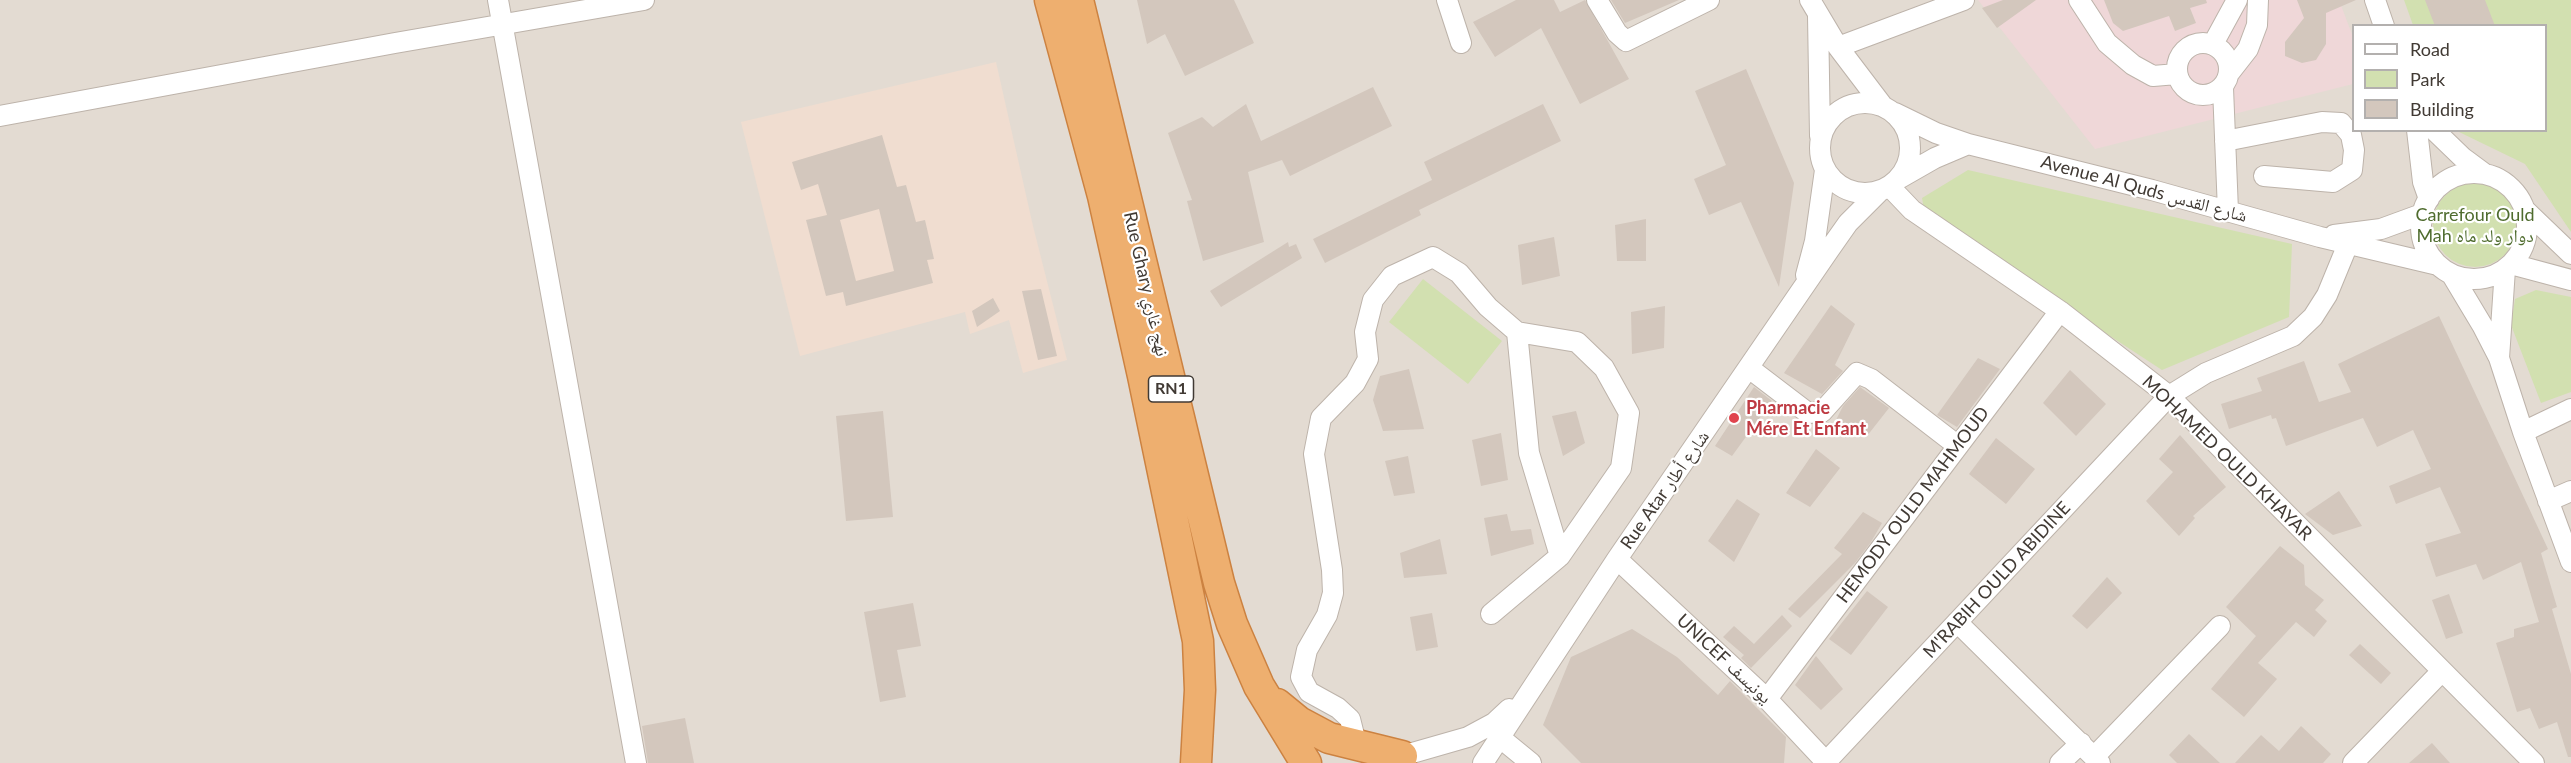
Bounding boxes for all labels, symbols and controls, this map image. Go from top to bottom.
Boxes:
legend [2352,24,2547,132]
text: Road [2410,38,2450,60]
text: Park [2410,68,2445,90]
text: Building [2410,98,2474,120]
street label: Avenue Al Quds شارع القدس [2039,151,2249,227]
park label: Carrefour Ould Mah دوار ولد ماه [2415,204,2535,246]
street label: Rue Ghary نهج غاري [1119,210,1173,358]
street label: MOHAMED OULD KHAYAR [2138,371,2316,545]
road number: RN1 [1148,376,1194,402]
place label: Pharmacie Mére Et Enfant [1746,397,1866,440]
street label: HEMODY OULD MAHMOUD [1832,403,1994,607]
marker: Pharmacie Mére Et Enfant [1727,411,1741,425]
street label: Rue Atar شارع أطار [1616,427,1714,553]
street label: M'RABIH OULD ABIDINE [1919,497,2075,663]
street label: UNICEF يونيسف [1672,610,1776,708]

